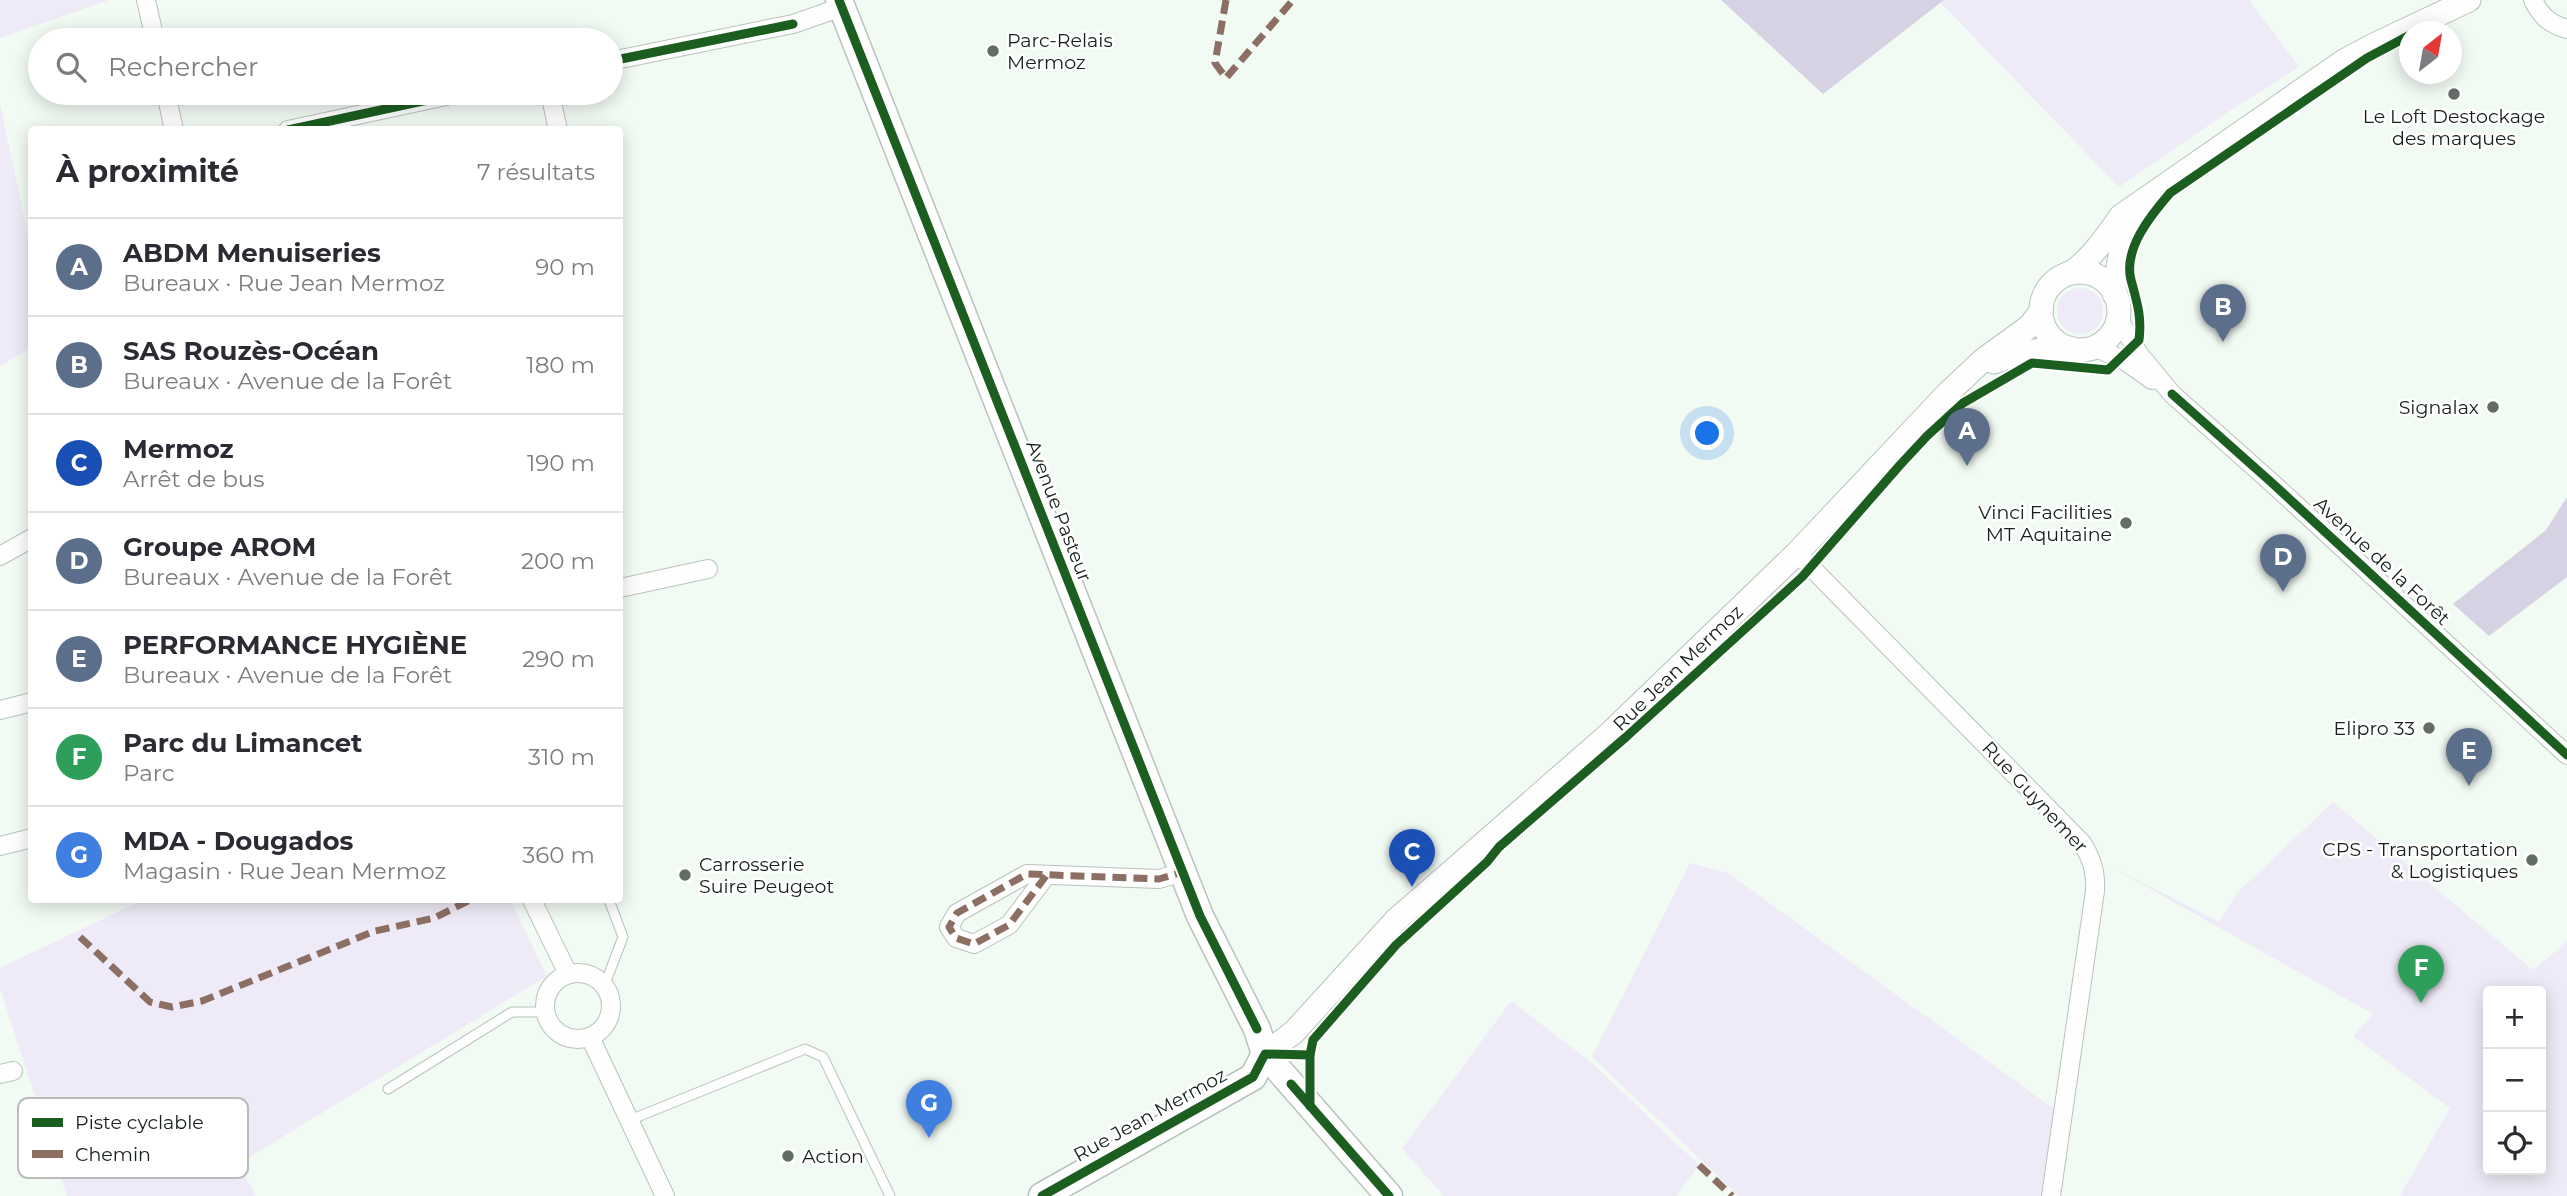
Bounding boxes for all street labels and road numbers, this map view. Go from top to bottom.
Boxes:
street label: Avenue Pasteur [1021,437,1097,585]
street label: Avenue de la Forêt [2309,492,2455,630]
street label: Rue Jean Mermoz [1608,600,1748,736]
street label: Rue Guynemer [1977,736,2093,858]
street label: Rue Jean Mermoz [1069,1063,1231,1167]

